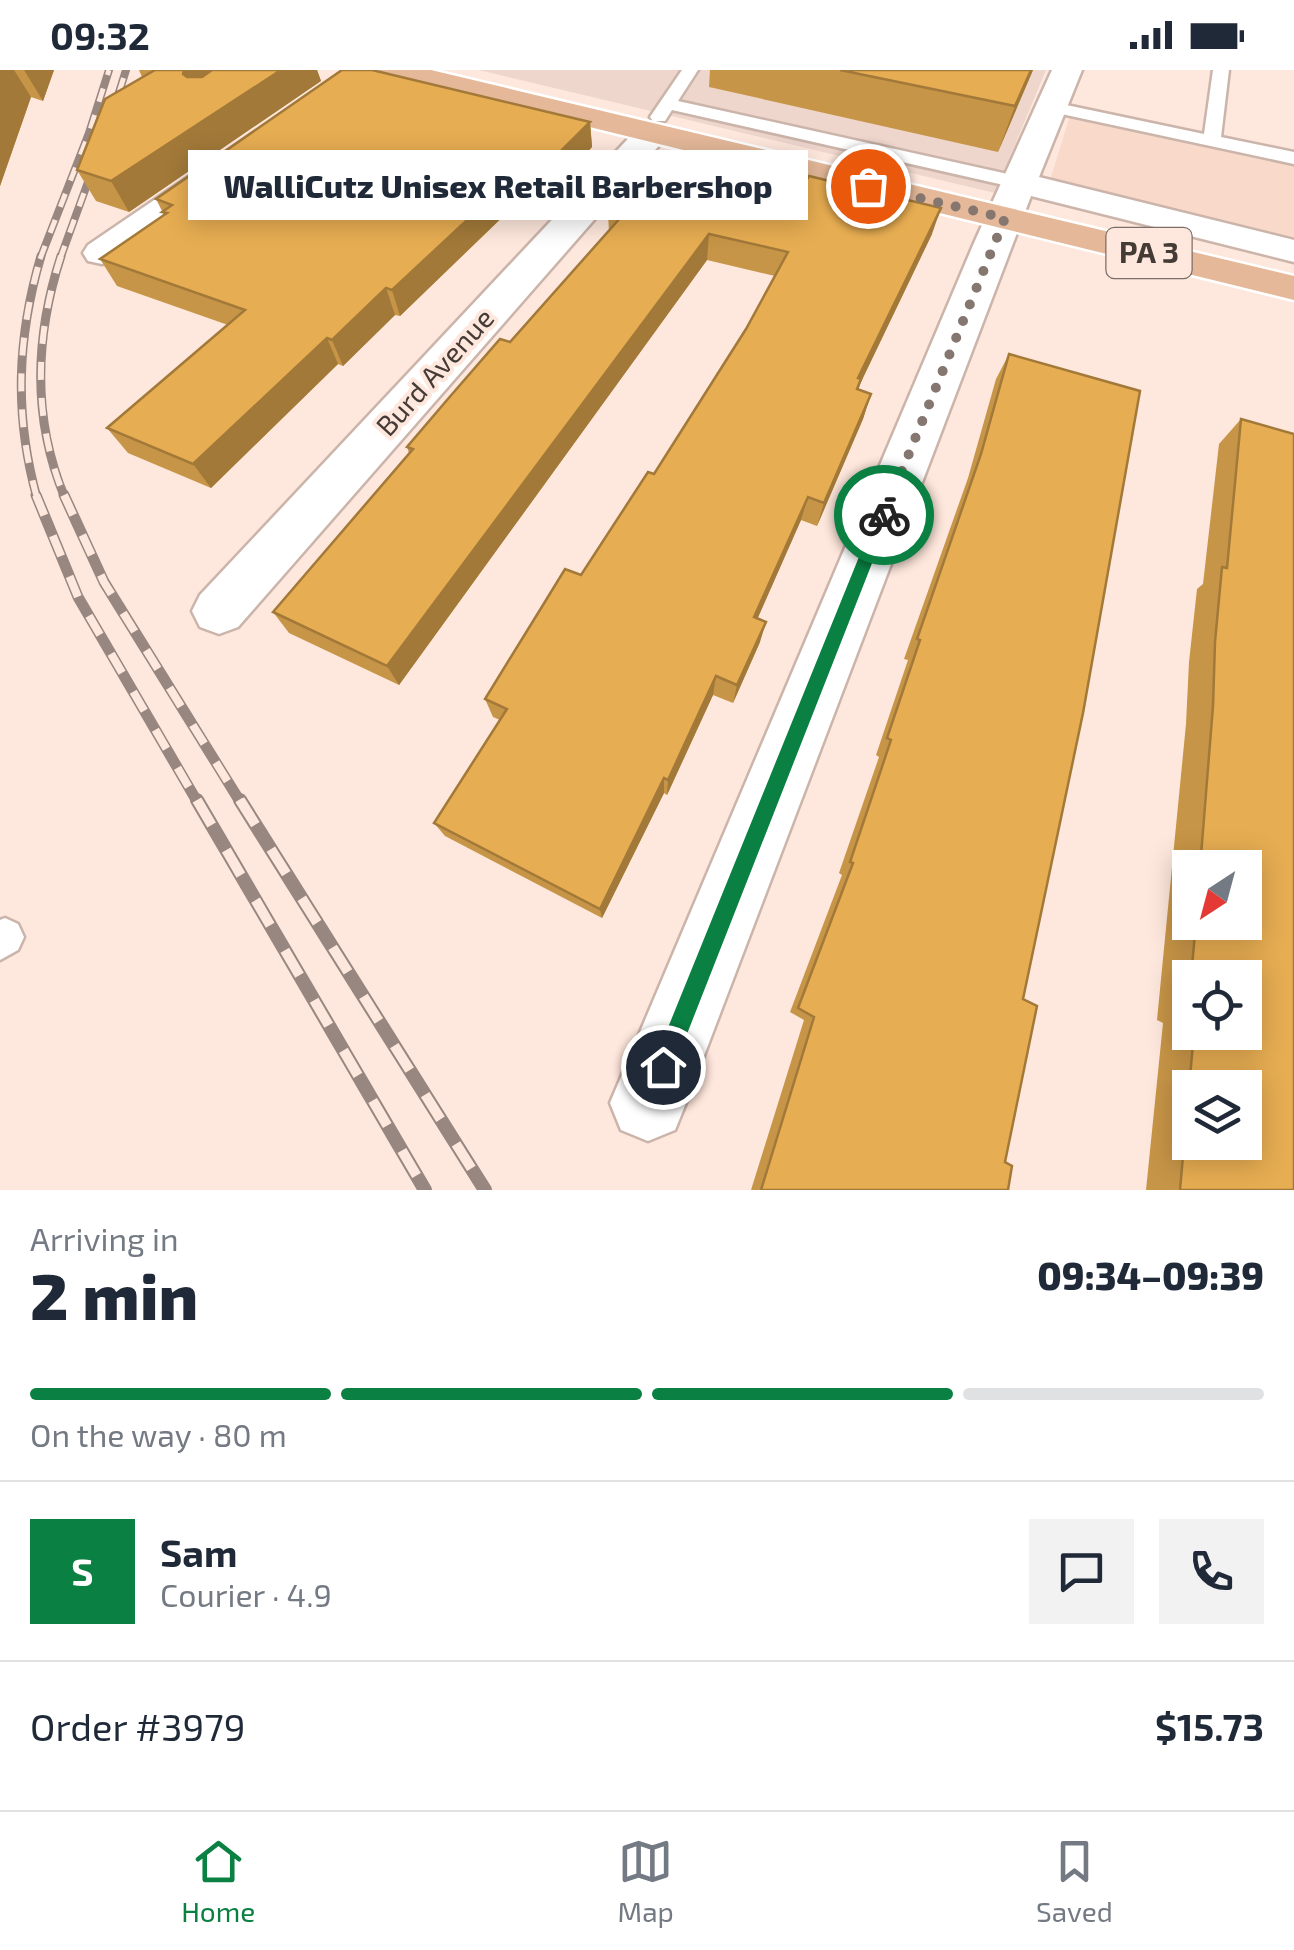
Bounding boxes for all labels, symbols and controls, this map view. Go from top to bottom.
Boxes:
text: 09:32 [50,12,150,58]
pin [826,144,911,229]
callout: WalliCutz Unisex Retail Barbershop [188,151,808,221]
icon: bag [841,159,896,214]
text: WalliCutz Unisex Retail Barbershop [223,166,773,204]
road number: PA 3 [1106,228,1192,278]
street label: Burd Avenue [368,301,500,442]
courier [834,465,934,565]
icon: bike [857,488,912,543]
north arrow [1172,850,1262,940]
map controls [1172,850,1262,1160]
button: locate [1172,960,1262,1050]
pin [621,1025,706,1110]
icon: home [636,1040,691,1095]
button: layers [1172,1070,1262,1160]
text: Arriving in [30,1219,179,1257]
text: 09:34–09:39 [1037,1252,1264,1298]
text: 2 min [30,1255,198,1333]
text: On the way · 80 m [30,1415,287,1453]
button: chat [1029,1519,1134,1624]
button: phone [1159,1519,1264,1624]
text: Sam [160,1529,237,1575]
text: S [71,1548,94,1594]
text: Courier · 4.9 [160,1575,332,1613]
text: Order #3979 [30,1703,245,1749]
text: $15.73 [1155,1703,1264,1749]
tab: Home [181,1834,255,1928]
tab: Map [618,1834,674,1928]
tab: Saved [1036,1834,1113,1928]

